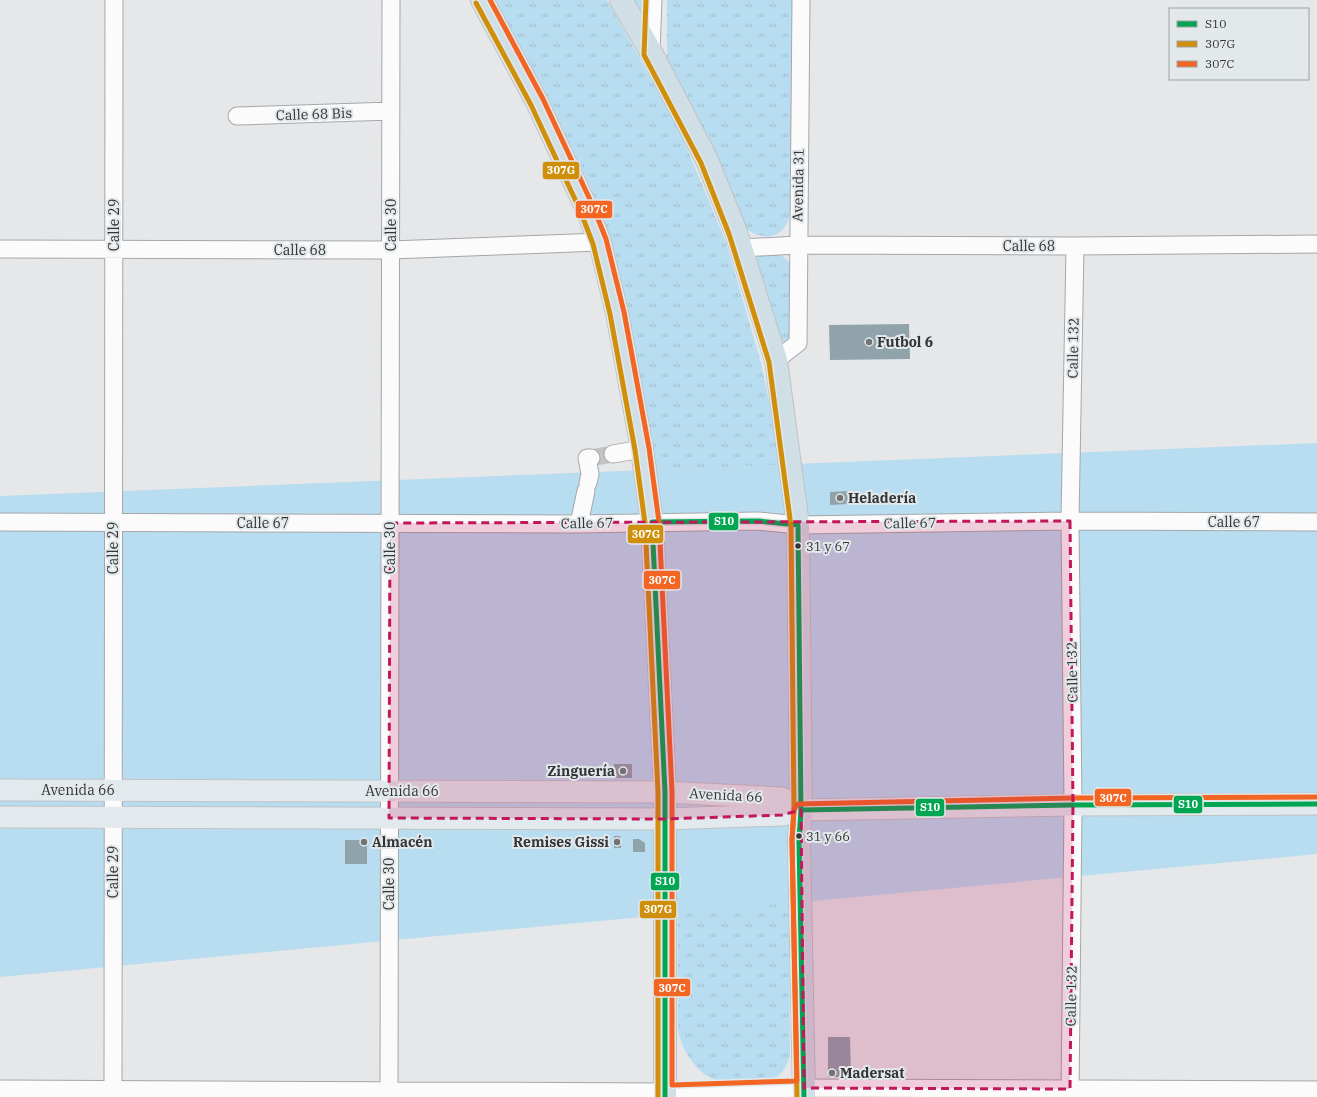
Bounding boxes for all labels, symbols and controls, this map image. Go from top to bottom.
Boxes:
legend [1169,8,1309,80]
text: S10 [1205,16,1226,31]
text: 307G [1205,36,1236,51]
text: 307C [1205,56,1235,71]
street label: Calle 68 Bis [275,104,353,124]
street label: Avenida 31 [788,148,808,222]
line badge: 307G [542,161,580,180]
text: 307G [547,163,576,177]
street label: Calle 29 [105,199,123,251]
street label: Calle 30 [382,199,400,251]
line badge: 307C [575,200,613,219]
text: 307C [580,202,608,216]
street label: Calle 68 [1003,237,1055,255]
street label: Calle 68 [274,241,326,259]
street label: Calle 132 [1063,317,1083,379]
place label: Futbol 6 [877,333,933,351]
marker: Futbol 6 [864,337,874,347]
place label: Heladería [848,489,916,507]
marker: Heladería [835,493,845,503]
line badge: S10 [708,512,739,531]
street label: Calle 67 [1208,513,1260,531]
street label: Calle 67 [237,514,289,532]
street label: Calle 67 [561,514,613,532]
text: S10 [714,514,734,528]
street label: Calle 67 [884,514,936,532]
street label: Calle 29 [104,522,122,574]
street label: Calle 30 [381,522,399,574]
line badge: 307G [627,524,664,544]
text: 307G [632,527,661,541]
place label: 31 y 67 [806,538,850,555]
marker: 31 y 67 [793,541,803,551]
line badge: 307C [643,570,681,590]
text: 307C [648,573,676,587]
street label: Calle 132 [1062,641,1082,703]
place label: Zinguería [547,762,615,780]
marker: Zinguería [618,766,628,776]
street label: Avenida 66 [41,781,115,799]
street label: Avenida 66 [365,782,439,800]
street label: Avenida 66 [689,784,763,806]
line badge: 307C [1094,788,1132,807]
text: 307C [1099,791,1127,805]
line badge: S10 [1173,795,1203,814]
text: S10 [1178,797,1198,811]
line badge: S10 [915,798,945,817]
text: S10 [920,800,940,814]
place label: 31 y 66 [806,828,850,845]
marker: 31 y 66 [794,831,804,841]
place label: Almacén [372,833,433,851]
place label: Remises Gissi [513,833,609,851]
marker: Almacén [359,837,369,847]
marker: Remises Gissi [612,837,622,847]
street label: Calle 29 [104,846,122,898]
street label: Calle 30 [380,858,398,910]
line badge: S10 [650,872,680,891]
text: S10 [655,874,675,888]
line badge: 307G [639,900,677,919]
text: 307G [644,902,673,916]
street label: Calle 132 [1061,965,1081,1027]
line badge: 307C [653,978,691,997]
text: 307C [658,981,686,995]
place label: Madersat [840,1064,905,1082]
marker: Madersat [827,1068,837,1078]

